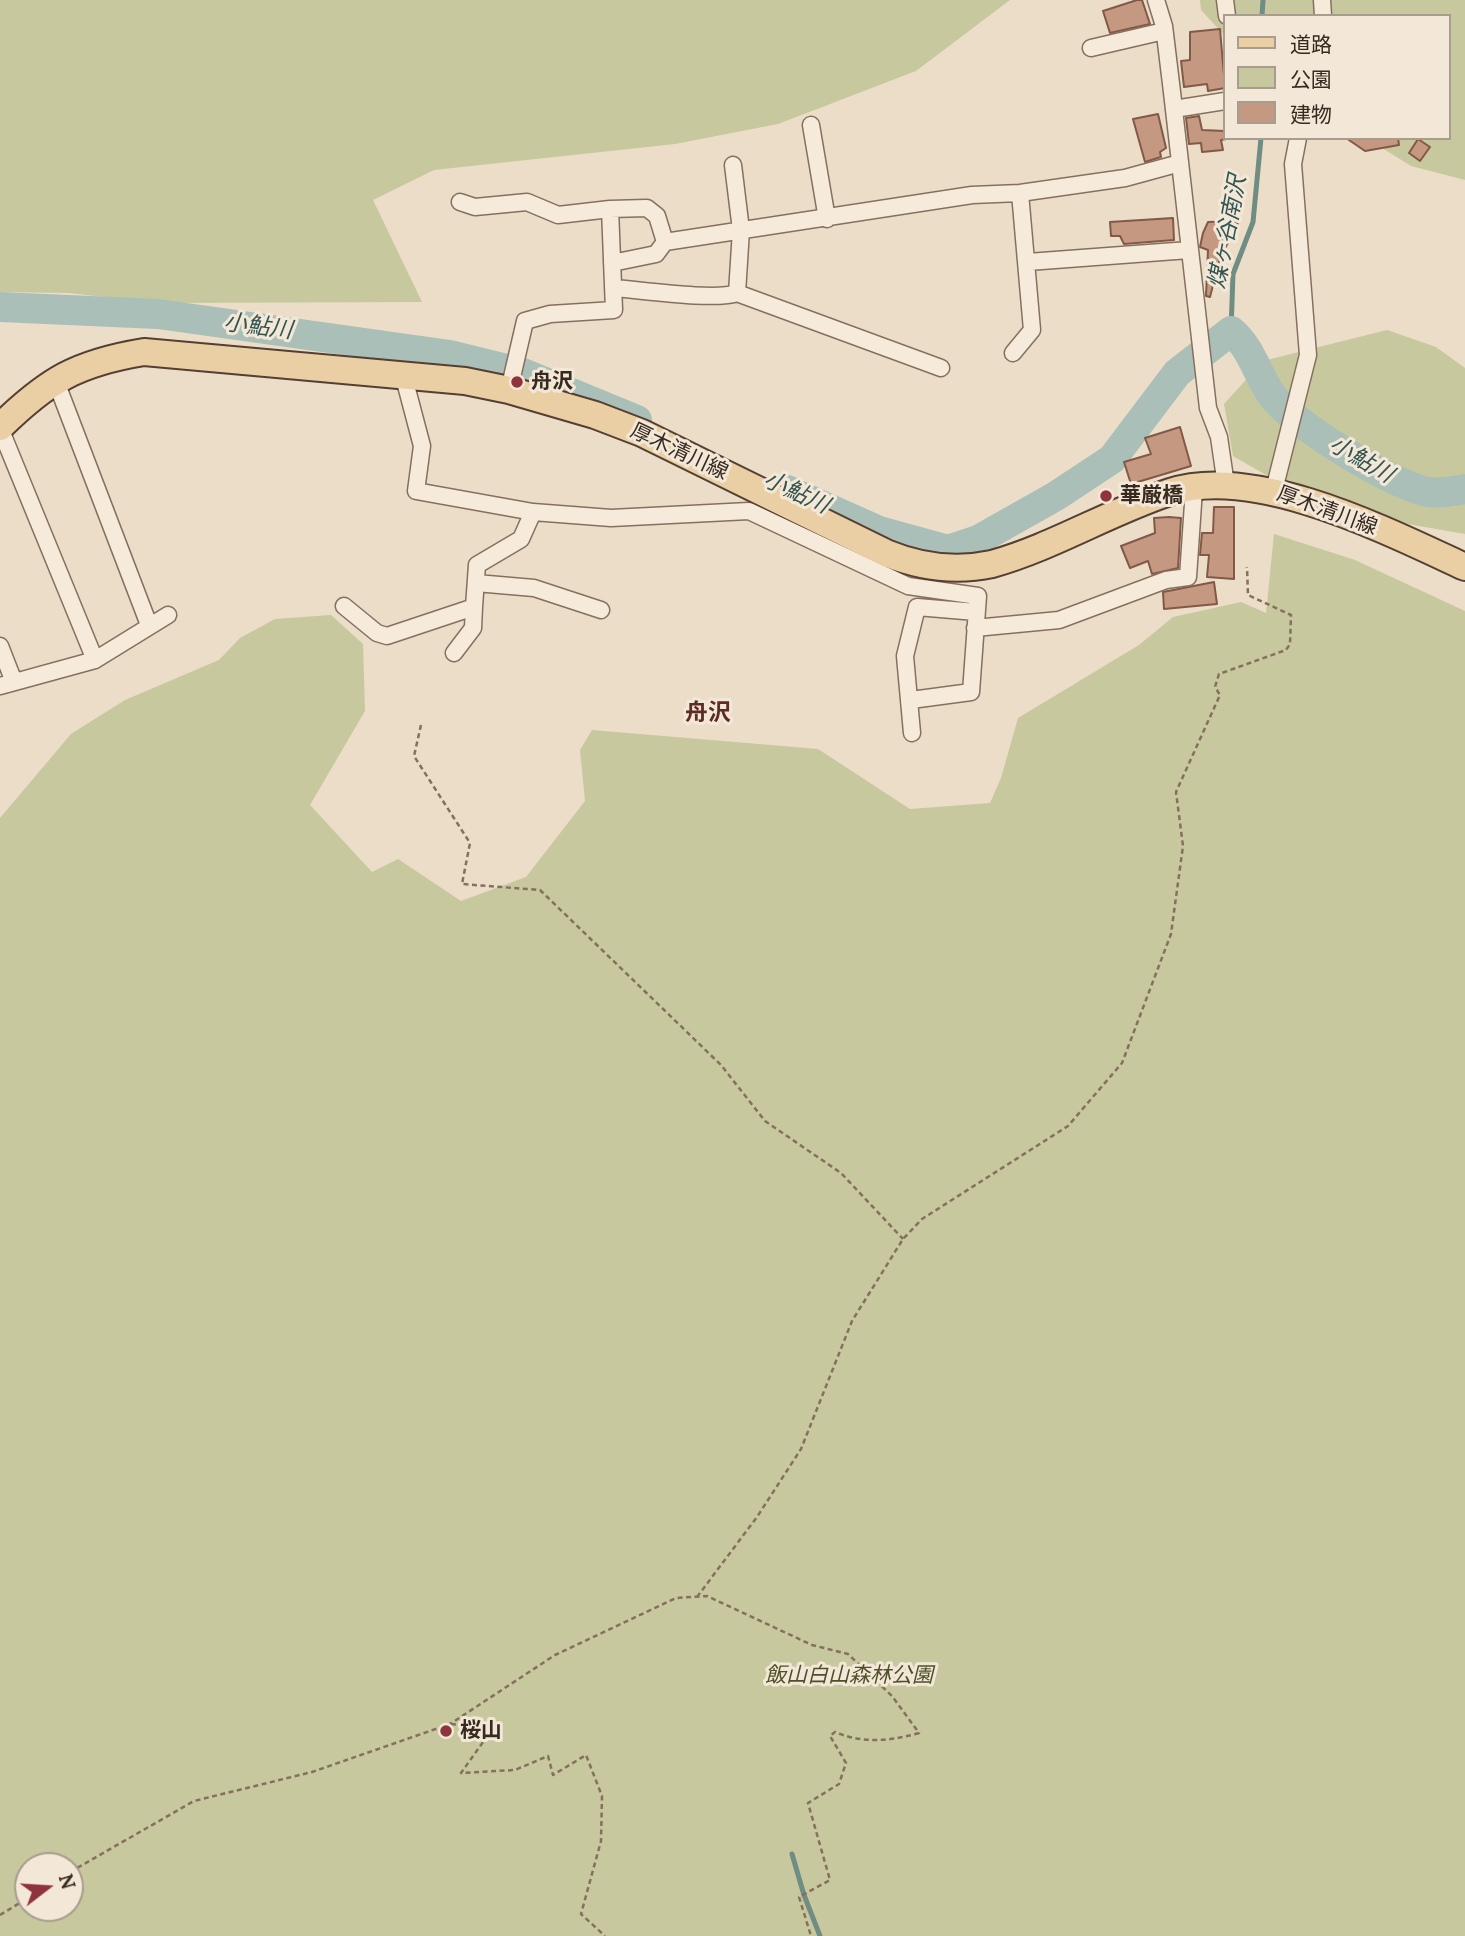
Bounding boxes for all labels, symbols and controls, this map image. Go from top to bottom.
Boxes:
legend [1224,14,1451,140]
text: 道路 [1290,31,1332,58]
text: 公園 [1290,66,1332,93]
text: 建物 [1290,101,1332,128]
water label: 煤ヶ谷南沢 [1203,173,1253,291]
water label: 小鮎川 [222,309,294,345]
place label: 舟沢 [531,369,573,395]
marker: 舟沢 [509,374,525,390]
street label: 厚木清川線 [626,418,732,486]
water label: 小鮎川 [1324,431,1398,489]
water label: 小鮎川 [759,466,833,520]
street label: 厚木清川線 [1273,481,1381,541]
place label: 華厳橋 [1120,483,1183,509]
marker: 華厳橋 [1098,488,1114,504]
district label: 舟沢 [685,699,731,727]
park label: 飯山白山森林公園 [765,1663,933,1689]
place label: 桜山 [460,1718,502,1744]
marker: 桜山 [438,1723,454,1739]
north arrow [14,1852,84,1922]
text: N [54,1871,81,1892]

